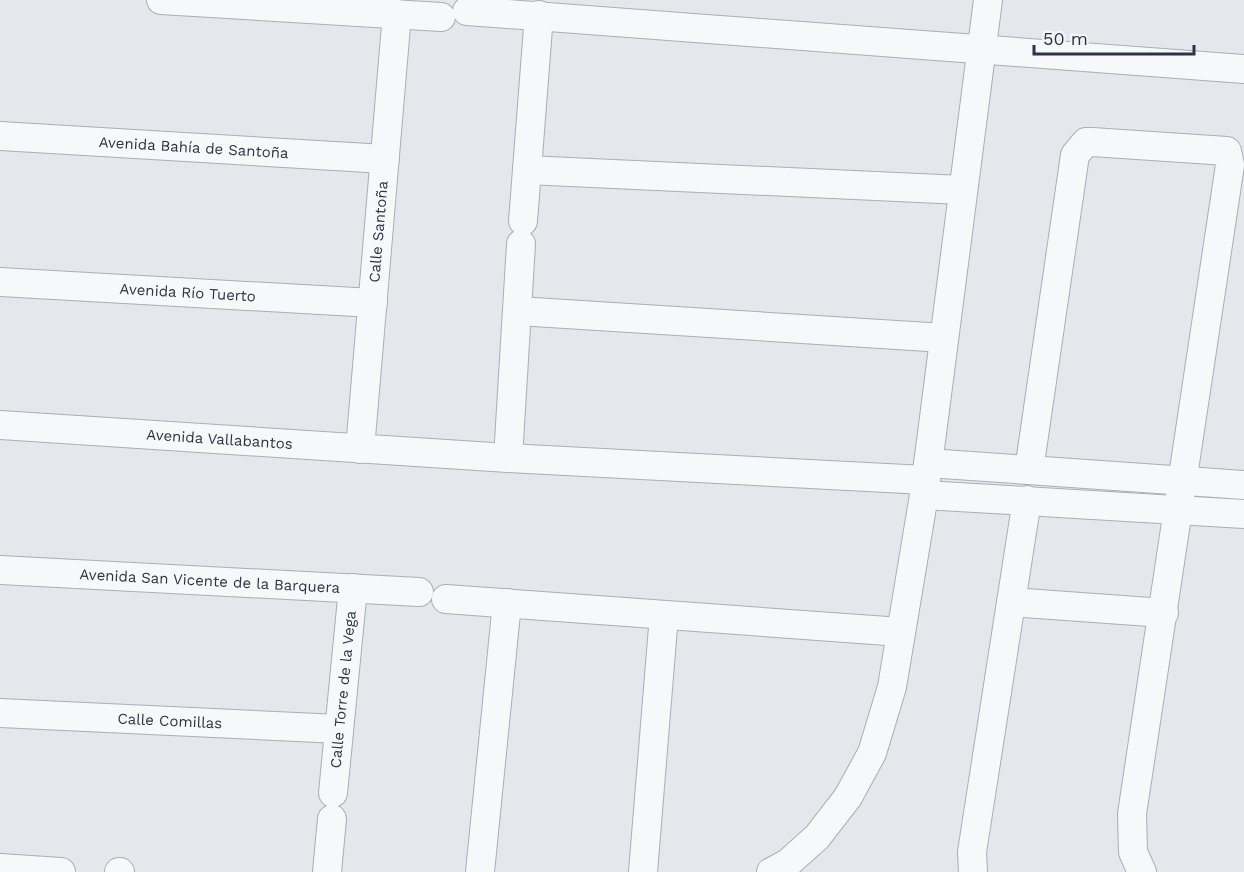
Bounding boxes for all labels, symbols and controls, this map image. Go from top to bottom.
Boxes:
scale bar [1034,18,1194,56]
text: 50 m [1043,28,1088,49]
street label: Avenida Bahía de Santoña [98,133,290,162]
street label: Calle Santoña [365,180,392,283]
street label: Avenida Río Tuerto [119,280,256,305]
street label: Avenida Vallabantos [146,426,293,453]
street label: Avenida San Vicente de la Barquera [79,565,341,597]
street label: Calle Torre de la Vega [326,609,360,769]
street label: Calle Comillas [117,710,223,732]

